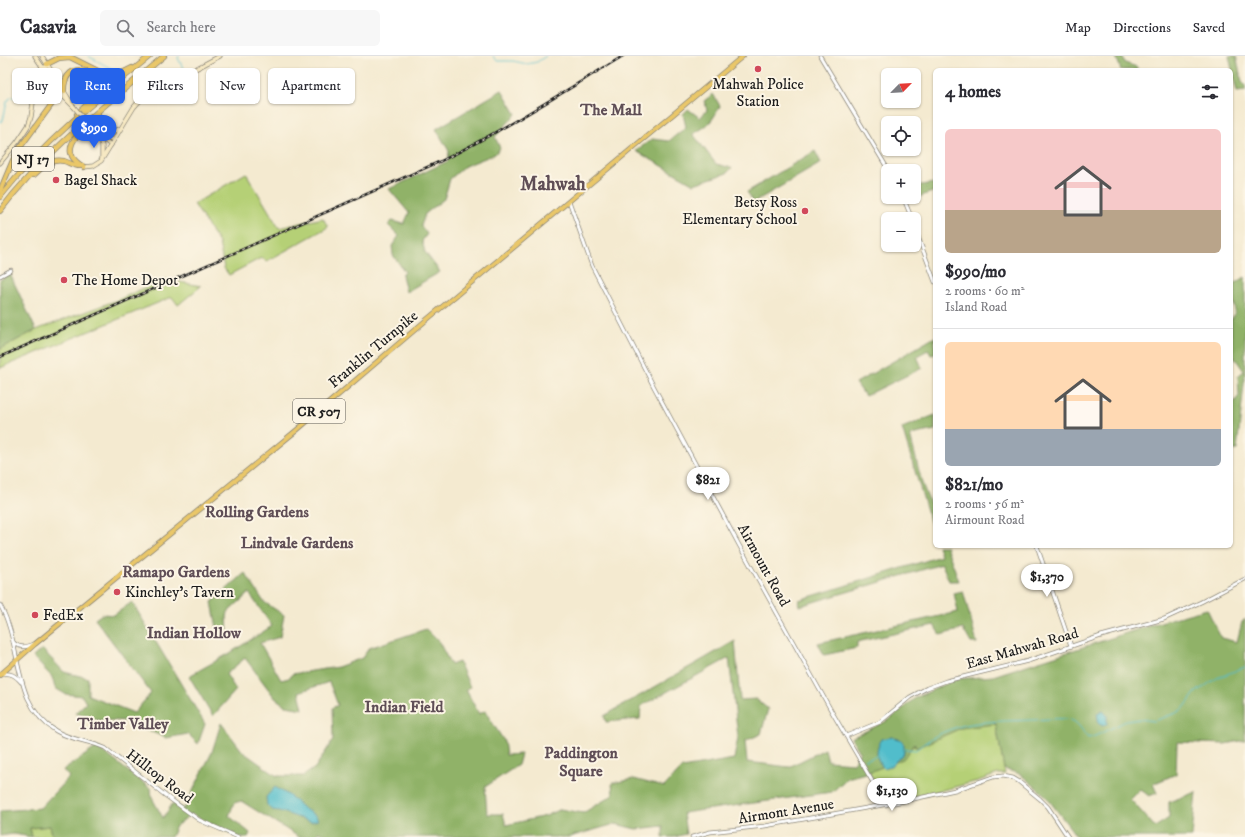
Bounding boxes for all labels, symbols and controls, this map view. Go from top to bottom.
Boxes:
search box [100,10,380,46]
text: Casavia [20,16,76,39]
icon: search [114,17,136,39]
text: Search here [146,18,216,37]
text: Map [1065,19,1091,37]
text: Directions [1113,19,1171,37]
text: Saved [1193,19,1225,37]
marker: Mahwah Police Station [753,64,763,74]
chip: Buy [12,68,62,104]
chip: Rent [70,68,125,104]
chip: Filters [133,68,198,104]
chip: New [206,68,260,104]
chip: Apartment [268,68,355,104]
north arrow [881,68,921,108]
map controls [881,68,921,252]
place label: Mahwah Police Station [712,75,804,111]
text: 4 homes [945,81,1001,103]
icon: filters [1199,81,1221,103]
district label: The Mall [579,100,643,120]
pin: $990 [70,115,118,149]
button: locate [881,116,921,156]
text: $990 [80,120,108,136]
road number: NJ 17 [12,147,54,171]
icon: home [1047,155,1119,227]
button: + [881,164,921,204]
place label: Bagel Shack [64,171,138,190]
district label: Mahwah [520,173,587,196]
marker: Bagel Shack [51,175,61,185]
place label: Betsy Ross Elementary School [682,193,797,229]
marker: Betsy Ross Elementary School [800,206,810,216]
button: − [881,212,921,252]
text: $990/mo [945,261,1006,283]
place label: The Home Depot [72,271,178,290]
marker: The Home Depot [59,275,69,285]
text: 2 rooms · 60 m² [945,283,1025,299]
text: Island Road [945,299,1007,315]
street label: Franklin Turnpike [325,306,422,392]
icon: home [1047,368,1119,440]
road number: CR 507 [293,399,345,423]
pin: $821 [684,467,732,501]
text: $821 [696,472,720,488]
text: $821/mo [945,474,1003,496]
text: 2 rooms · 56 m² [945,496,1024,512]
district label: Rolling Gardens [205,502,310,522]
text: Airmount Road [945,512,1024,528]
street label: Airmount Road [733,521,794,610]
district label: Lindvale Gardens [241,533,354,553]
district label: Ramapo Gardens [122,562,231,582]
pin: $1,370 [1014,564,1080,598]
text: $1,370 [1030,569,1064,585]
place label: Kinchley's Tavern [125,583,234,602]
marker: Kinchley's Tavern [112,587,122,597]
place label: FedEx [43,606,84,625]
marker: FedEx [30,610,40,620]
district label: Indian Hollow [147,623,242,643]
street label: East Mahwah Road [964,623,1081,674]
district label: Indian Field [365,697,444,717]
district label: Timber Valley [76,714,169,734]
district label: Paddington Square [544,743,618,782]
street label: Hilltop Road [122,745,197,808]
pin: $1,130 [859,778,925,812]
text: $1,130 [876,783,908,799]
street label: Airmont Avenue [737,795,835,828]

